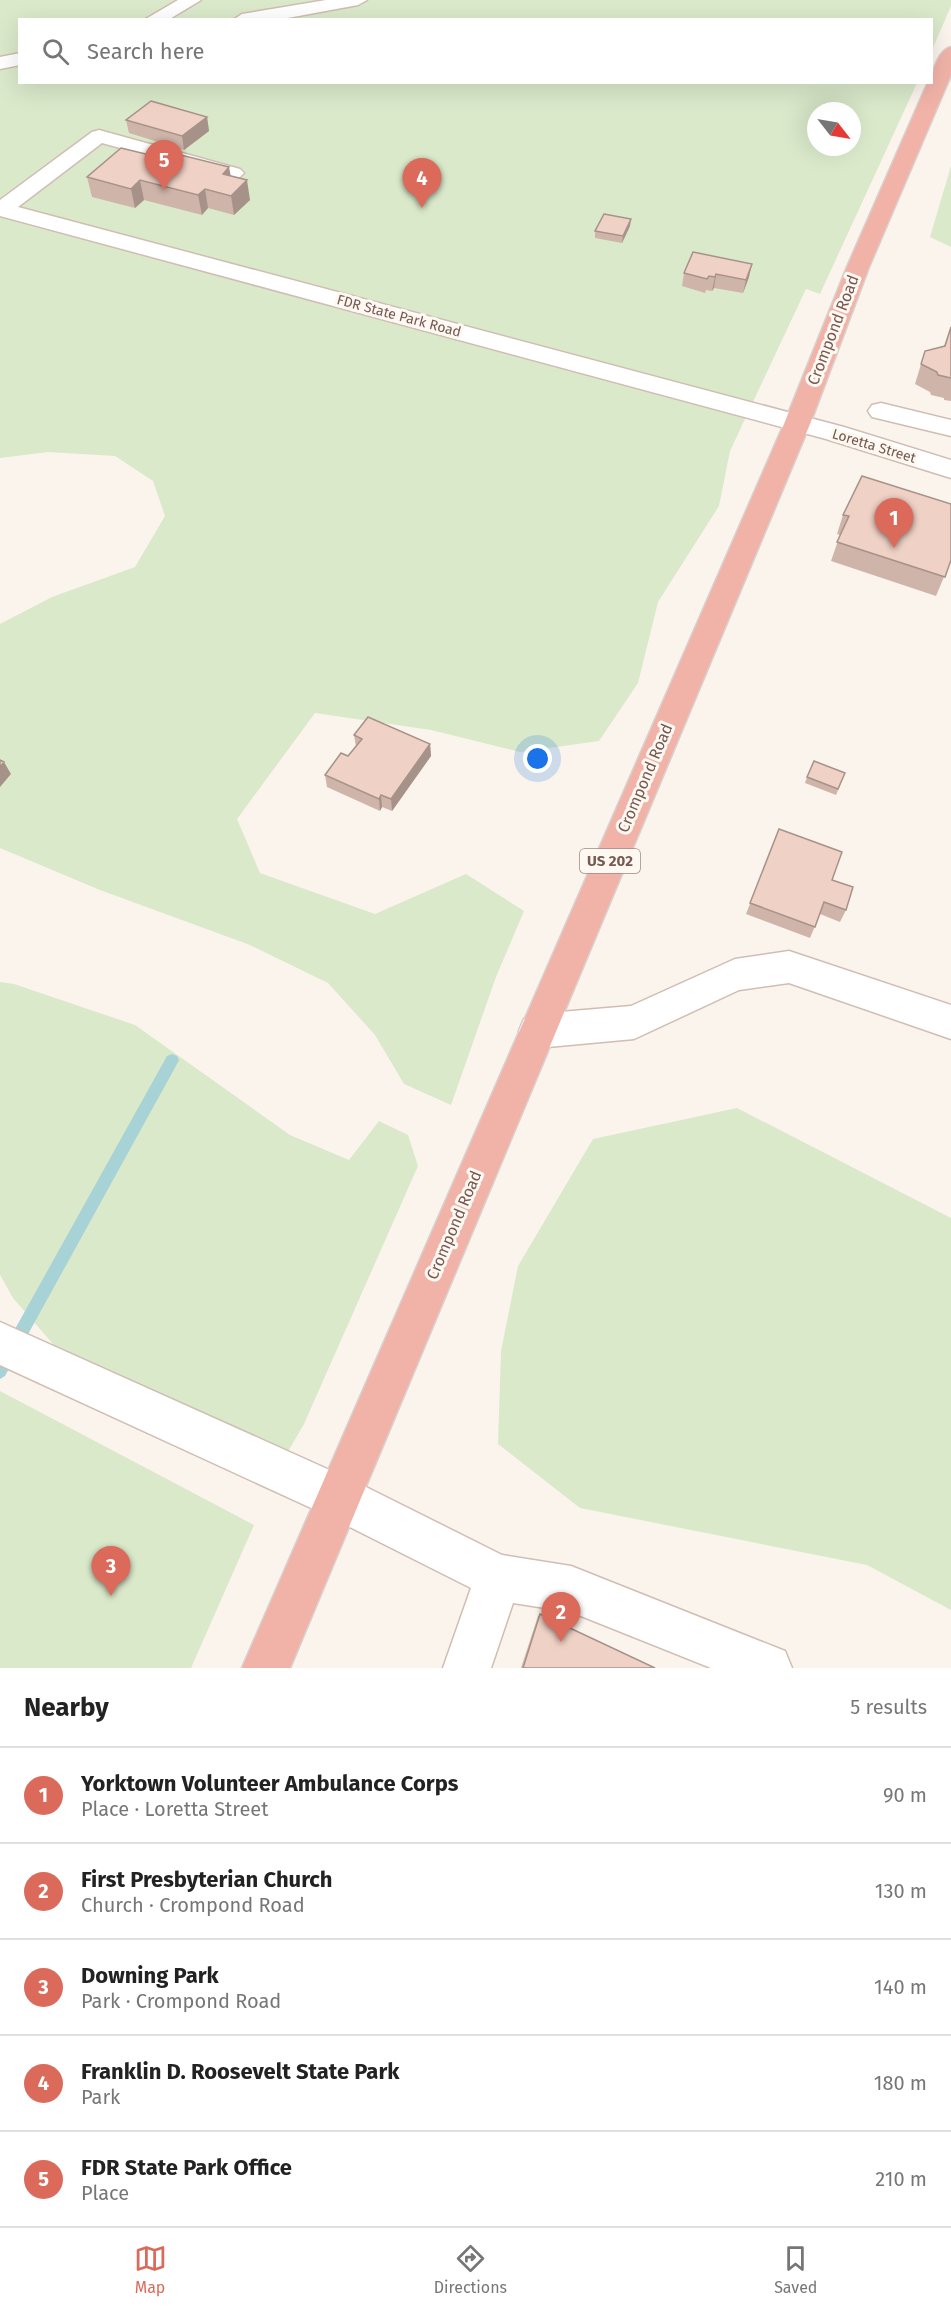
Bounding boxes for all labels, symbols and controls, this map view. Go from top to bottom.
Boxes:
search box [18,18,933,84]
icon: search [39,35,72,68]
text: Search here [87,38,205,65]
north arrow [807,102,861,156]
pin: 5 [144,140,184,190]
pin: 4 [402,158,442,208]
street label: Crompond Road [803,272,863,388]
street label: FDR State Park Road [335,291,463,341]
street label: Loretta Street [830,425,919,467]
pin: 1 [874,498,914,548]
street label: Crompond Road [614,721,676,835]
your location [523,744,552,773]
road number: US 202 [580,849,640,873]
street label: Crompond Road [423,1168,485,1282]
pin: 3 [92,1546,130,1596]
pin: 2 [542,1592,580,1642]
text: Nearby [24,1692,109,1723]
text: 5 results [850,1695,927,1719]
text: Yorktown Volunteer Ambulance Corps [81,1770,458,1797]
text: 1 [39,1783,48,1807]
text: 90 m [883,1783,927,1807]
text: Place · Loretta Street [81,1797,268,1821]
text: First Presbyterian Church [81,1866,333,1893]
text: 2 [38,1879,49,1903]
text: 130 m [875,1879,927,1903]
text: Church · Crompond Road [81,1893,305,1917]
text: Downing Park [81,1962,219,1989]
text: 3 [38,1975,49,1999]
text: 140 m [874,1975,927,1999]
text: Park · Crompond Road [81,1989,281,2013]
text: Franklin D. Roosevelt State Park [81,2058,399,2085]
text: 4 [38,2071,49,2095]
text: 180 m [874,2071,927,2095]
text: Park [81,2085,120,2109]
text: FDR State Park Office [81,2154,292,2181]
text: 5 [38,2167,49,2191]
text: 210 m [875,2167,927,2191]
text: Place [81,2181,129,2205]
tab: Map [134,2242,167,2297]
tab: Directions [434,2242,507,2297]
tab: Saved [774,2242,817,2297]

